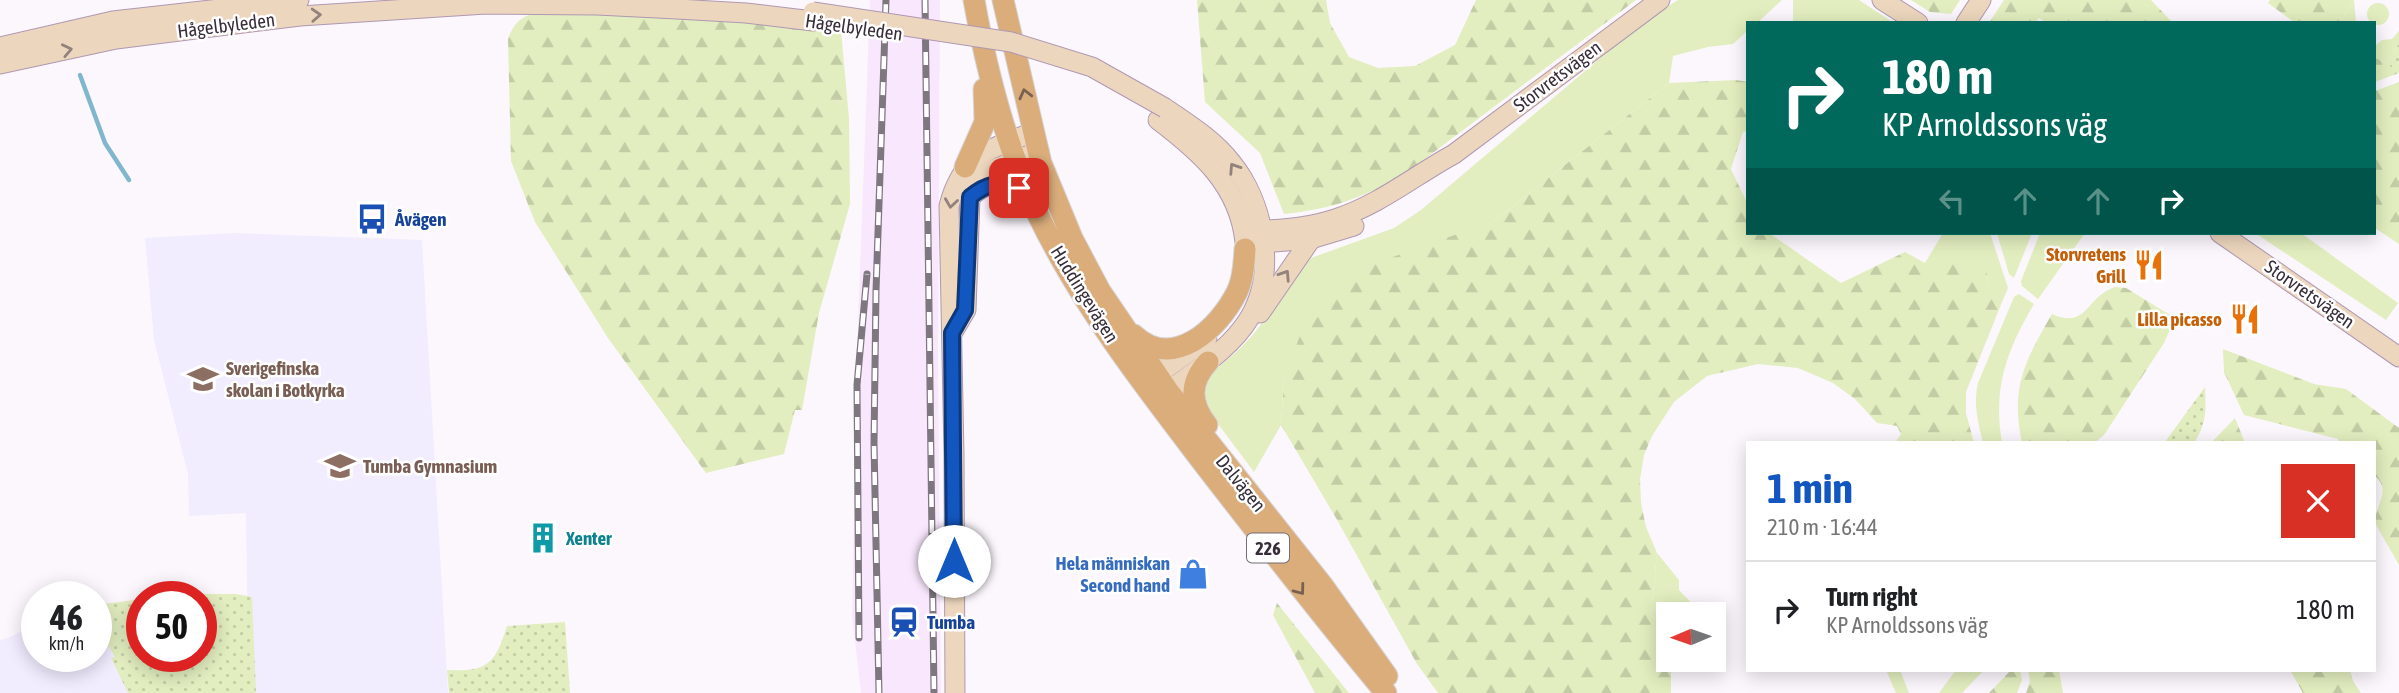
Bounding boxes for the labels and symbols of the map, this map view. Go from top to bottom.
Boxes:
street label: Hågelbyleden [176,8,276,42]
one-way arrow [311,8,322,23]
street label: Hågelbyleden [804,9,904,45]
street label: Storvretsvägen [1509,36,1605,116]
one-way arrow [61,43,73,58]
one-way arrow [1019,89,1033,101]
pin [989,158,1049,218]
one-way arrow [1230,163,1242,176]
one-way arrow [944,197,959,209]
bus stop icon: Åvägen [355,202,389,236]
place label: Åvägen [394,208,446,230]
street label: Huddingevägen [1046,241,1124,347]
place label: Storvretens Grill [2046,243,2127,287]
restaurant icon: Storvretens Grill [2132,248,2166,282]
street label: Storvretsvägen [2261,255,2359,333]
one-way arrow [1277,270,1290,283]
restaurant icon: Lilla picasso [2228,302,2262,336]
place label: Lilla picasso [2137,308,2222,330]
place label: Sverigefinska skolan i Botkyrka [226,357,345,401]
school or university icon: Sverigefinska skolan i Botkyrka [186,362,220,396]
school or university icon: Tumba Gymnasium [323,449,357,483]
street label: Dalvägen [1212,450,1270,516]
place label: Tumba Gymnasium [363,455,497,477]
building icon: Xenter [526,521,560,555]
position arrow [917,524,991,598]
place label: Xenter [565,527,612,549]
road number: 226 [1247,534,1289,562]
place label: Hela människan Second hand [1055,552,1170,596]
shop icon: Hela människan Second hand [1176,557,1210,591]
speed limit sign: 50 [126,581,217,672]
one-way arrow [1292,582,1305,594]
north arrow [1656,602,1726,672]
station icon: Tumba [887,605,921,639]
place label: Tumba [927,611,975,633]

